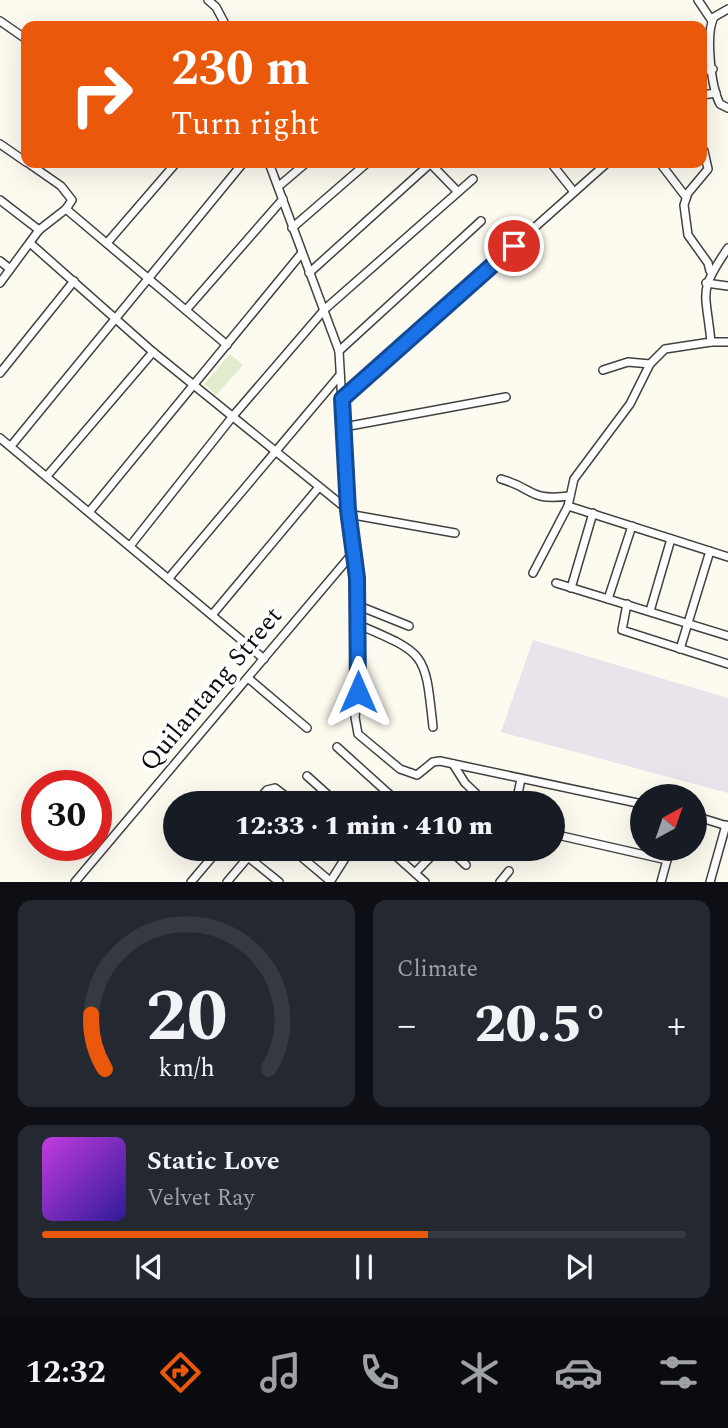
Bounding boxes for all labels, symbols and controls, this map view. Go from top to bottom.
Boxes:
text: 230 m [171,32,310,107]
icon: right [56,49,147,140]
text: Turn right [171,100,319,149]
pin [484,216,544,276]
icon: arrive [495,227,533,265]
street label: Quilantang Street [130,598,292,780]
position arrow [321,655,395,729]
speed limit sign: 30 [21,770,112,861]
north arrow [630,784,707,861]
map controls [630,784,707,861]
text: 12:33 · 1 min · 410 m [235,806,493,846]
text: Climate [397,952,478,987]
text: 20 [146,963,227,1074]
text: 20.5° [474,986,609,1065]
text: − [397,997,416,1055]
text: + [667,997,686,1055]
text: km/h [158,1050,215,1088]
text: Static Love [147,1141,280,1181]
text: Velvet Ray [147,1181,254,1216]
icon: previous [130,1248,168,1286]
icon: pause [345,1248,383,1286]
icon: next [560,1248,598,1286]
text: 12:32 [25,1348,106,1397]
icon: directions [156,1348,205,1397]
icon: music [256,1348,305,1397]
icon: phone [355,1348,404,1397]
icon: climate [455,1348,504,1397]
icon: car [554,1348,603,1397]
icon: filters [654,1348,703,1397]

